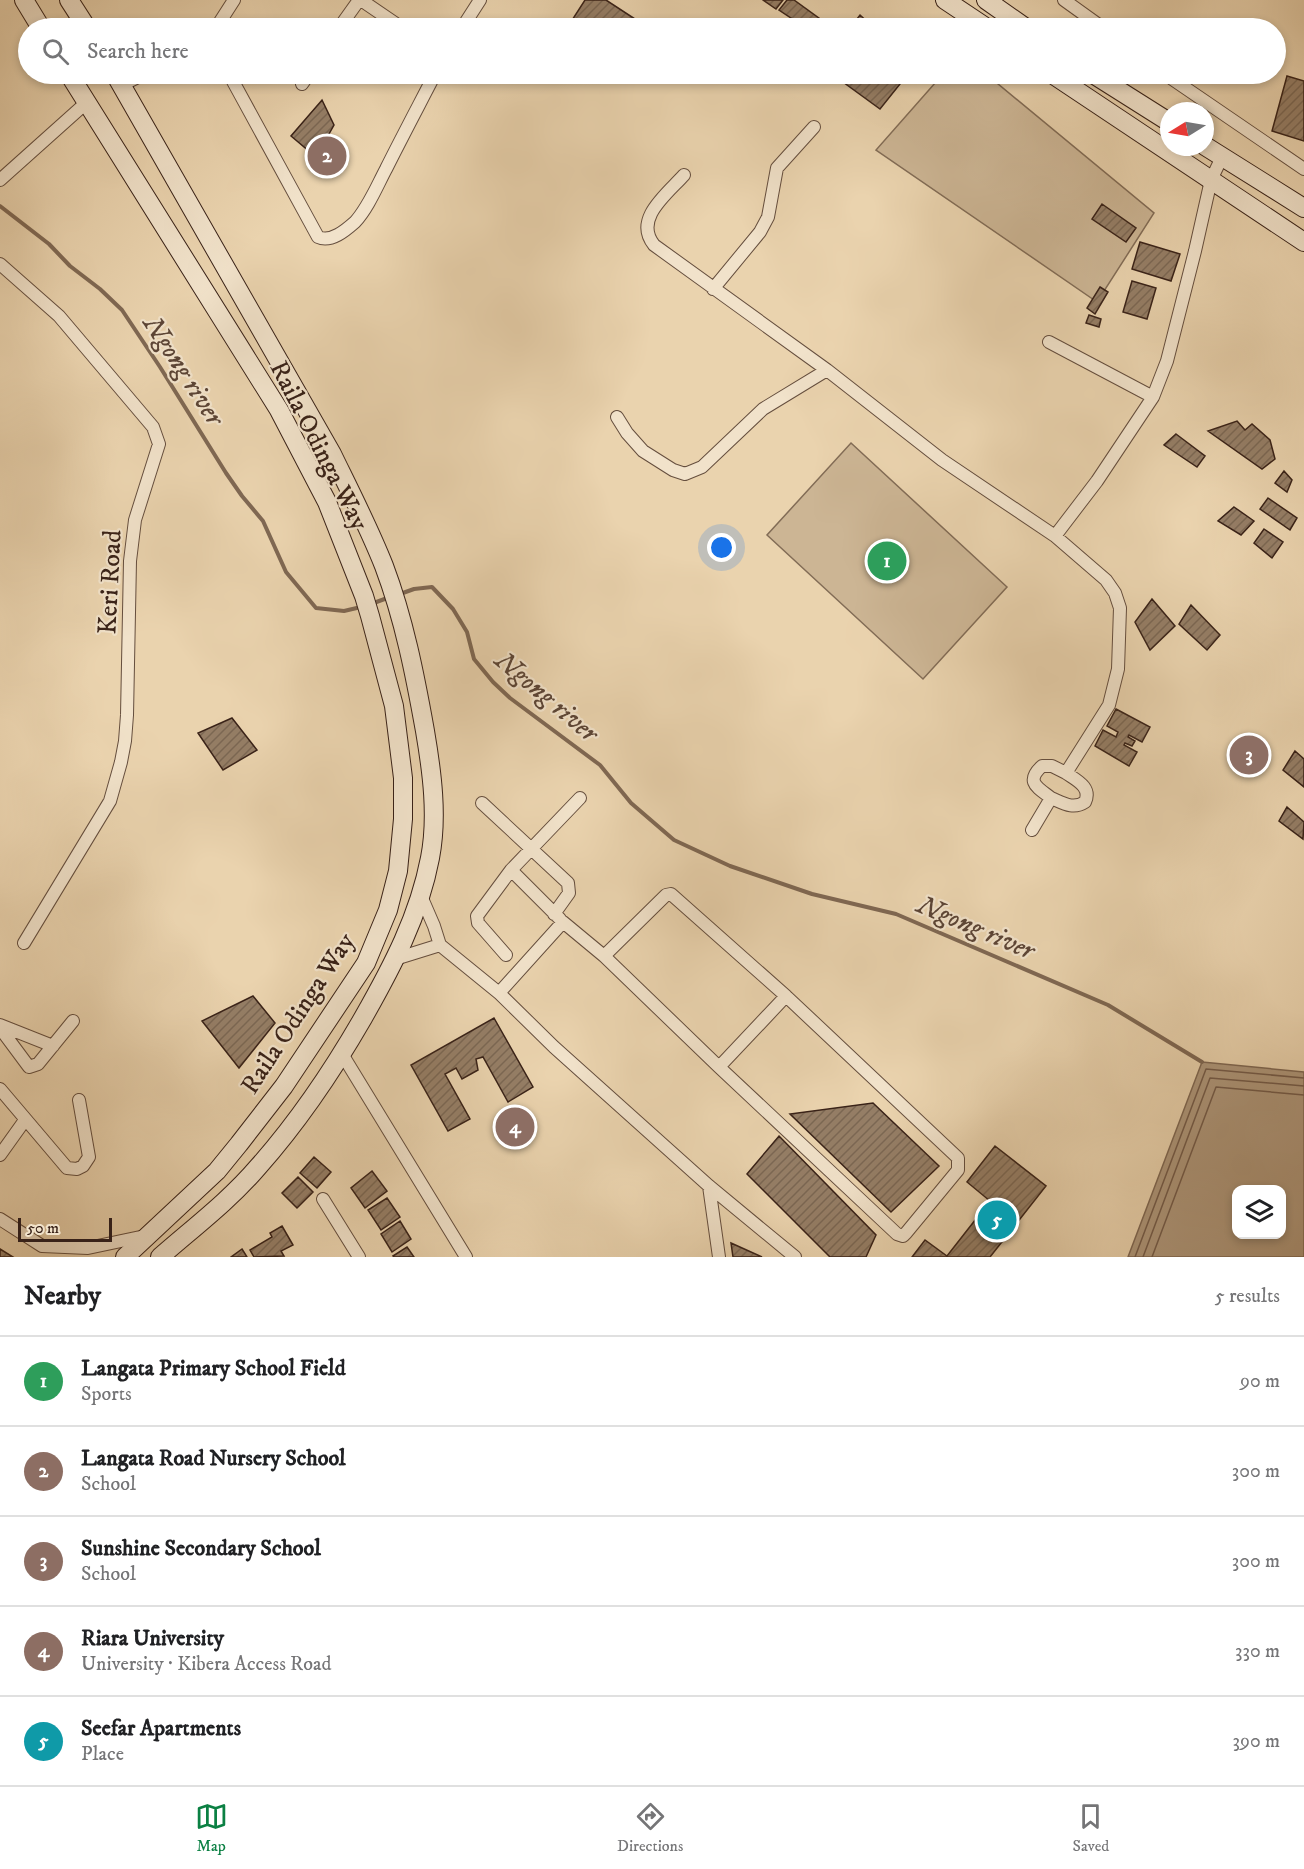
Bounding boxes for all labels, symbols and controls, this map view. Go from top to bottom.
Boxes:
search box [18,18,1286,84]
icon: search [39,35,72,68]
text: Search here [87,38,189,65]
north arrow [1160,102,1214,156]
pin: 2 [308,134,346,178]
water label: Ngong river [134,307,233,434]
street label: Raila Odinga Way [262,355,376,537]
street label: Keri Road [91,529,130,635]
your location [707,533,736,562]
pin: 1 [868,538,906,584]
water label: Ngong river [486,643,607,751]
pin: 3 [1230,732,1268,777]
water label: Ngong river [910,887,1042,969]
street label: Raila Odinga Way [234,926,363,1101]
pin: 4 [496,1104,534,1150]
map controls [1232,1185,1286,1239]
button: layers [1232,1185,1286,1239]
pin: 5 [978,1198,1016,1242]
scale bar [18,1215,112,1242]
text: 50 m [27,1218,59,1238]
text: Nearby [24,1280,101,1313]
text: 5 results [1215,1284,1280,1309]
text: Langata Primary School Field [81,1355,346,1382]
text: 1 [40,1369,47,1394]
text: 90 m [1240,1369,1280,1394]
text: Sports [81,1382,132,1407]
text: Langata Road Nursery School [81,1445,346,1472]
text: 2 [39,1459,48,1484]
text: 300 m [1232,1459,1280,1484]
text: School [81,1472,136,1497]
text: Sunshine Secondary School [81,1535,321,1562]
text: 3 [40,1549,47,1574]
text: 300 m [1232,1549,1280,1574]
text: School [81,1562,136,1587]
text: Riara University [81,1625,224,1652]
text: 4 [38,1639,49,1664]
text: 330 m [1235,1639,1280,1664]
text: University · Kibera Access Road [81,1652,332,1677]
text: Seefar Apartments [81,1715,241,1742]
text: 5 [39,1729,48,1754]
text: 390 m [1232,1729,1280,1754]
text: Place [81,1742,124,1767]
tab: Map [195,1800,228,1856]
tab: Directions [617,1800,683,1856]
tab: Saved [1073,1800,1109,1856]

